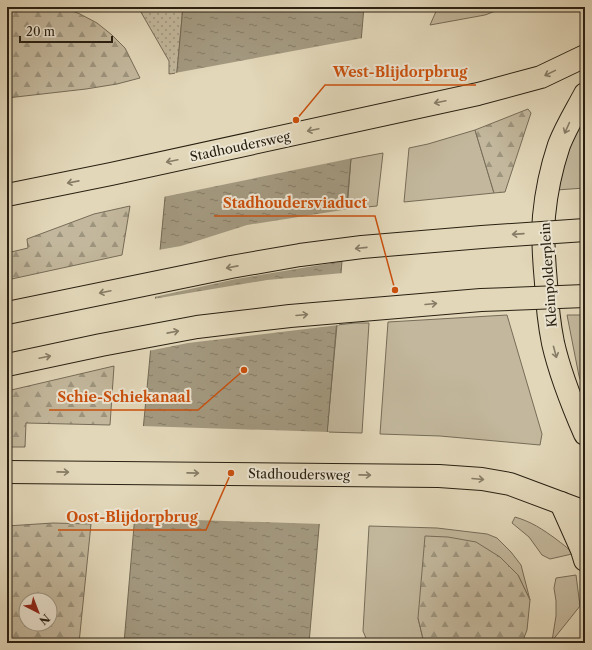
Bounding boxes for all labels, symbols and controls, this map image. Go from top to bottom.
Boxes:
scale bar [20,18,112,44]
text: 20 m [26,24,55,39]
callout: West-Blijdorpbrug [325,59,476,85]
text: West-Blijdorpbrug [332,63,468,81]
one-way arrow [544,70,556,77]
one-way arrow [434,99,447,107]
one-way arrow [563,122,570,134]
one-way arrow [307,127,320,135]
street label: Stadhoudersweg [188,128,292,164]
one-way arrow [166,157,179,165]
one-way arrow [67,178,80,186]
callout: Stadhoudersviaduct [214,190,375,216]
text: Stadhoudersviaduct [223,194,368,212]
street label: Kleinpolderplein [536,222,560,328]
one-way arrow [512,231,525,238]
one-way arrow [355,244,368,251]
one-way arrow [226,263,239,271]
one-way arrow [99,289,112,297]
one-way arrow [424,301,437,308]
one-way arrow [295,312,308,319]
one-way arrow [166,328,179,336]
one-way arrow [552,345,560,358]
one-way arrow [38,353,51,361]
callout: Schie-Schiekanaal [49,384,198,410]
text: Schie-Schiekanaal [57,388,191,406]
street label: Stadhoudersweg [248,465,350,483]
one-way arrow [56,468,69,476]
one-way arrow [186,469,199,477]
one-way arrow [358,471,371,479]
one-way arrow [471,475,484,482]
callout: Oost-Blijdorpbrug [58,504,206,530]
text: Oost-Blijdorpbrug [66,508,199,526]
north arrow [18,592,58,632]
text: N [36,611,53,628]

